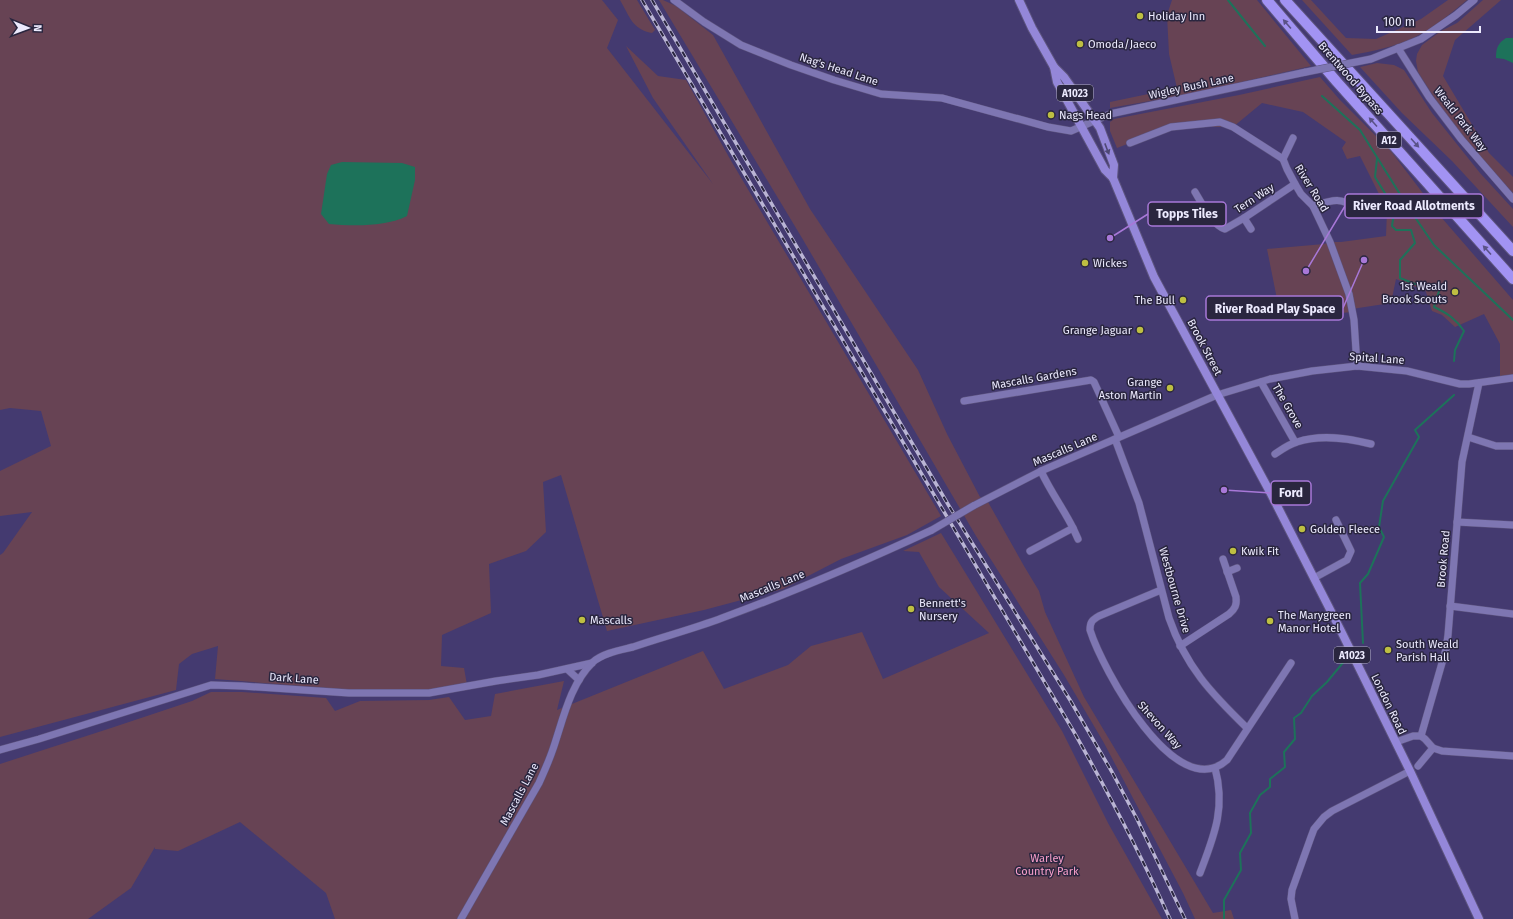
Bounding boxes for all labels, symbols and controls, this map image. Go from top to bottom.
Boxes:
north arrow [8,8,48,48]
scale bar [1377,8,1480,34]
place label: Holiday Inn [1148,10,1205,23]
marker: Holiday Inn [1135,11,1145,21]
text: 100 m [1383,15,1415,29]
one-way arrow [1283,18,1292,29]
text: N [31,24,44,32]
place label: Omoda/Jaeco [1088,38,1157,51]
marker: Omoda/Jaeco [1075,39,1085,49]
street label: Brentwood Bypass [1316,39,1386,117]
street label: Nag's Head Lane [798,51,880,88]
street label: Wigley Bush Lane [1147,71,1235,102]
road number: A1023 [1057,85,1093,101]
street label: Weald Park Way [1431,85,1490,154]
place label: Nags Head [1059,109,1112,122]
marker: Nags Head [1046,110,1056,120]
one-way arrow [1368,117,1377,127]
road number: A12 [1377,132,1401,148]
one-way arrow [1411,137,1420,148]
one-way arrow [1105,143,1111,155]
street label: River Road [1292,162,1331,214]
street label: Tern Way [1232,180,1277,216]
callout: River Road Allotments [1345,194,1483,218]
text: River Road Allotments [1353,199,1475,213]
callout: Topps Tiles [1148,202,1226,226]
text: Topps Tiles [1156,207,1218,221]
one-way arrow [1482,245,1492,255]
place label: Wickes [1093,257,1127,270]
marker: Wickes [1080,258,1090,268]
place label: 1st Weald Brook Scouts [1382,280,1447,306]
marker: 1st Weald Brook Scouts [1450,287,1460,297]
place label: The Bull [1134,294,1175,307]
marker: The Bull [1178,295,1188,305]
callout: River Road Play Space [1206,296,1343,320]
text: River Road Play Space [1215,302,1336,316]
street label: Brook Street [1184,317,1225,378]
place label: Grange Jaguar [1063,324,1133,337]
marker: Grange Jaguar [1135,325,1145,335]
street label: Spital Lane [1349,350,1405,367]
street label: Mascalls Gardens [991,365,1078,392]
place label: Grange Aston Martin [1099,376,1162,402]
street label: The Grove [1270,381,1306,431]
marker: Grange Aston Martin [1165,383,1175,393]
street label: Mascalls Lane [1031,430,1099,469]
callout: Ford [1271,481,1311,505]
text: Ford [1279,486,1303,500]
place label: Golden Fleece [1310,523,1380,536]
marker: Golden Fleece [1297,524,1307,534]
street label: Brook Road [1435,530,1452,588]
place label: Kwik Fit [1241,545,1279,558]
street label: Westbourne Drive [1156,546,1193,635]
marker: Kwik Fit [1228,546,1238,556]
street label: Mascalls Lane [738,568,807,605]
place label: Bennett's Nursery [919,597,966,623]
marker: Bennett's Nursery [906,604,916,614]
place label: The Marygreen Manor Hotel [1278,609,1351,635]
place label: Mascalls [590,614,632,627]
marker: Mascalls [577,615,587,625]
marker: The Marygreen Manor Hotel [1265,616,1275,626]
place label: South Weald Parish Hall [1396,638,1459,664]
marker: South Weald Parish Hall [1383,645,1393,655]
road number: A1023 [1334,647,1370,663]
street label: Dark Lane [269,670,319,687]
street label: London Road [1368,672,1409,737]
street label: Shevon Way [1135,699,1185,752]
street label: Mascalls Lane [498,761,541,828]
park label: Warley Country Park [1015,852,1079,878]

